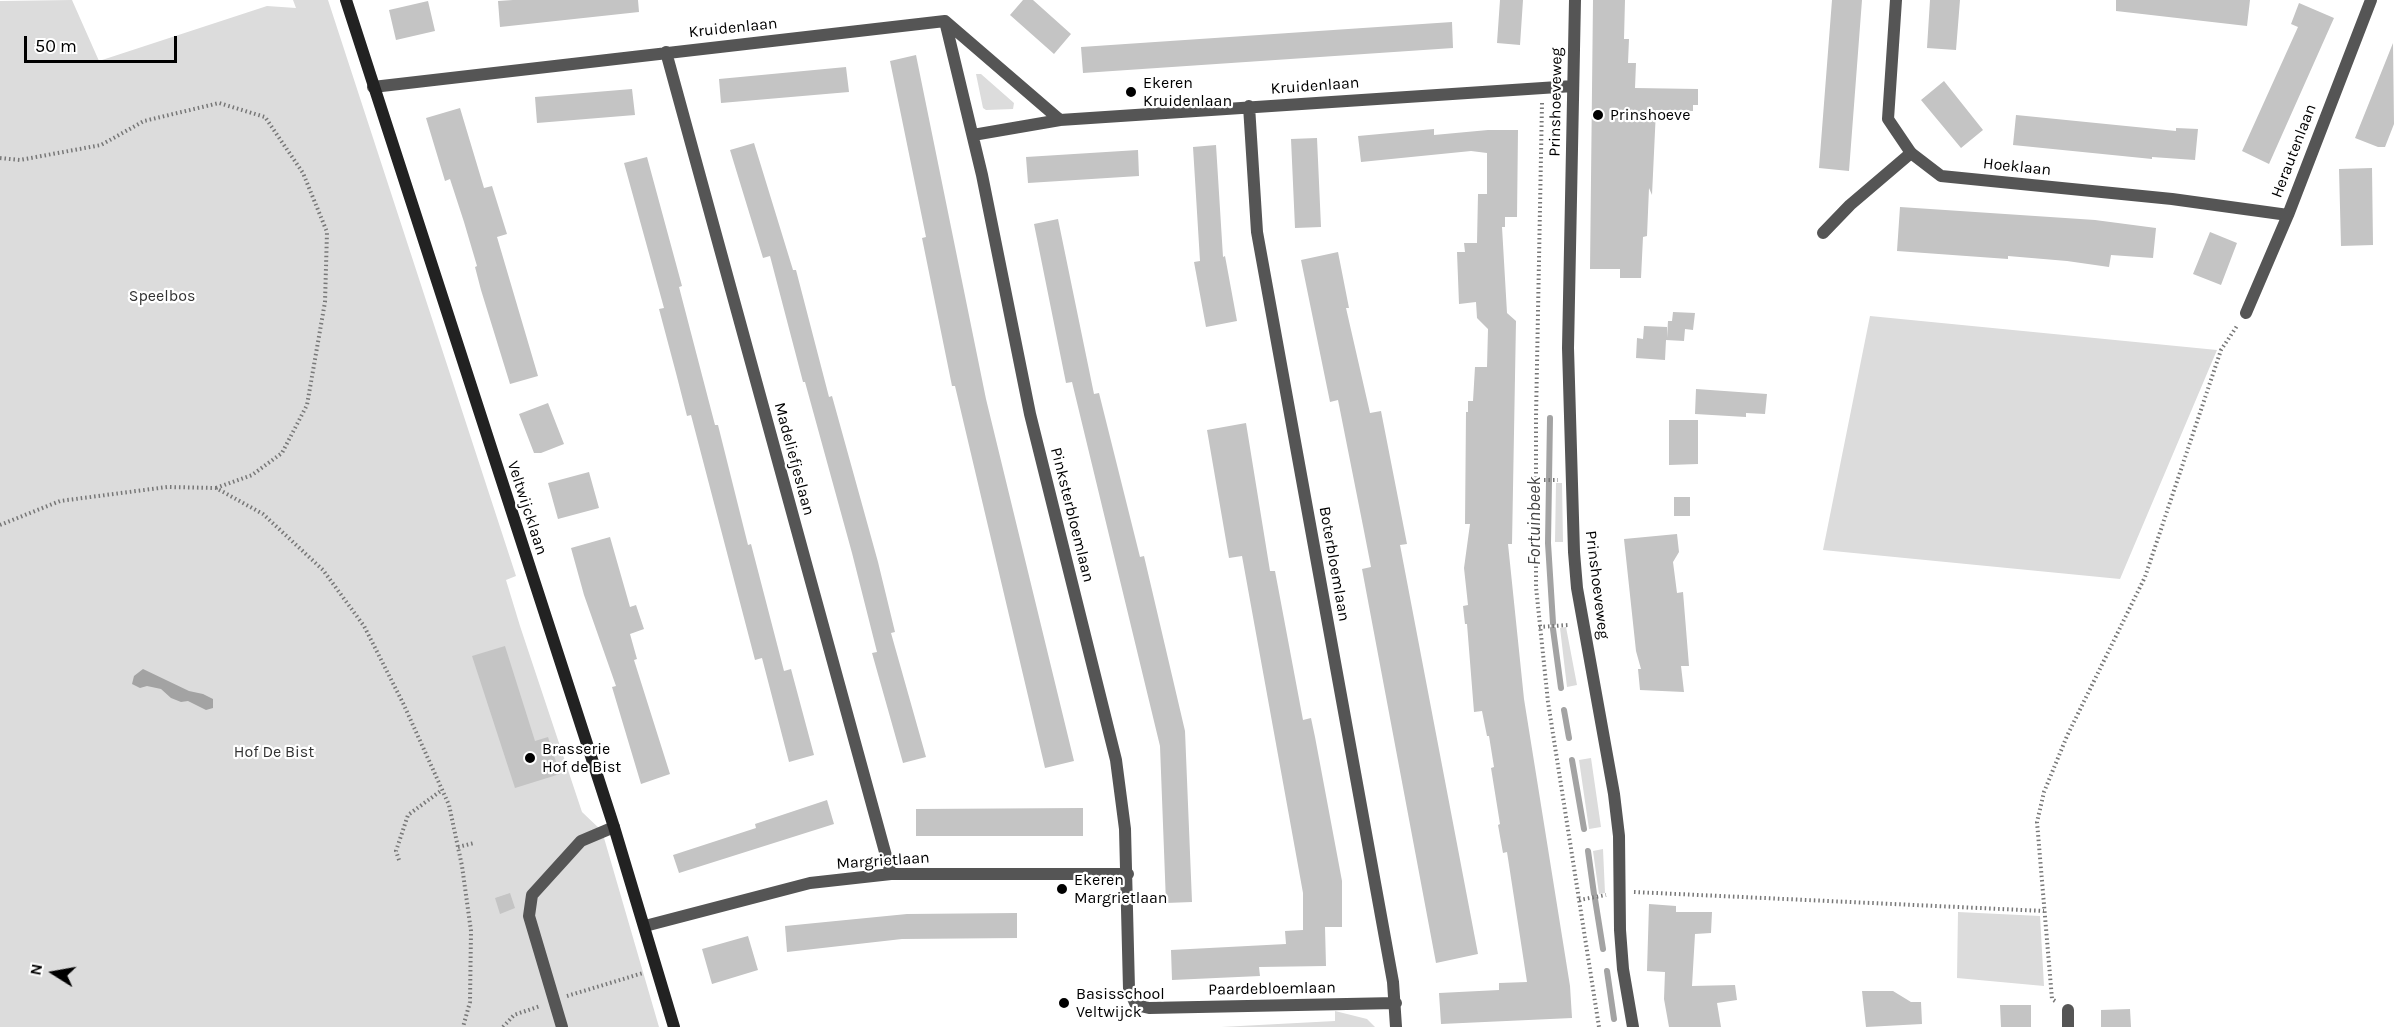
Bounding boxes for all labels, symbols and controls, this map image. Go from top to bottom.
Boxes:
street label: Kruidenlaan [688,14,778,42]
scale bar [27,24,180,62]
text: 50 m [35,35,77,57]
street label: Prinshoeveweg [1545,47,1567,157]
place label: Ekeren Kruidenlaan [1143,73,1232,111]
street label: Kruidenlaan [1270,73,1360,99]
marker: Ekeren Kruidenlaan [1124,85,1138,99]
street label: Herautenlaan [2267,101,2321,201]
place label: Prinshoeve [1610,105,1690,125]
marker: Prinshoeve [1591,108,1605,122]
street label: Hoeklaan [1982,154,2052,180]
park label: Speelbos [129,286,195,306]
street label: Madeliefjeslaan [770,400,818,518]
street label: Pinksterbloemlaan [1046,446,1098,584]
street label: Veltwijcklaan [503,459,551,557]
water label: Fortuinbeek [1524,477,1546,565]
street label: Boterbloemlaan [1314,505,1354,623]
street label: Prinshoeveweg [1581,530,1613,640]
place label: Brasserie Hof de Bist [542,739,621,777]
park label: Hof De Bist [234,742,314,762]
marker: Brasserie Hof de Bist [523,751,537,765]
street label: Margrietlaan [836,848,930,874]
place label: Ekeren Margrietlaan [1074,870,1167,908]
marker: Ekeren Margrietlaan [1055,882,1069,896]
north arrow [24,943,84,1003]
text: N [25,962,46,977]
street label: Paardebloemlaan [1208,978,1336,1000]
place label: Basisschool Veltwijck [1076,984,1165,1022]
marker: Basisschool Veltwijck [1057,996,1071,1010]

